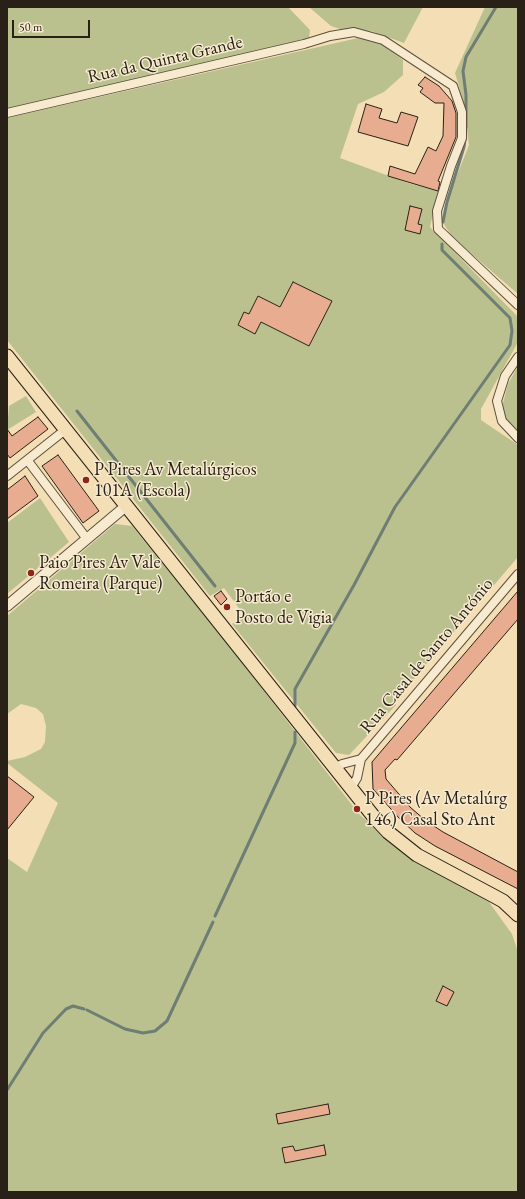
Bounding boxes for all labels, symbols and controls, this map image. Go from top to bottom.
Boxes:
scale bar [14,12,92,38]
text: 50 m [19,19,42,35]
street label: Rua da Quinta Grande [85,32,245,88]
place label: P Pires Av Metalúrgicos 101A (Escola) [94,459,256,502]
marker: P Pires Av Metalúrgicos 101A (Escola) [81,475,91,485]
place label: Paio Pires Av Vale Romeira (Parque) [39,552,162,594]
marker: Paio Pires Av Vale Romeira (Parque) [26,568,36,578]
street label: Rua Casal de Santo António [356,574,498,738]
place label: Portão e Posto de Vigia [235,586,332,628]
marker: Portão e Posto de Vigia [222,602,232,612]
place label: P Pires (Av Metalúrg 146) Casal Sto Ant [365,788,507,830]
marker: P Pires (Av Metalúrg 146) Casal Sto Ant [352,804,362,814]

